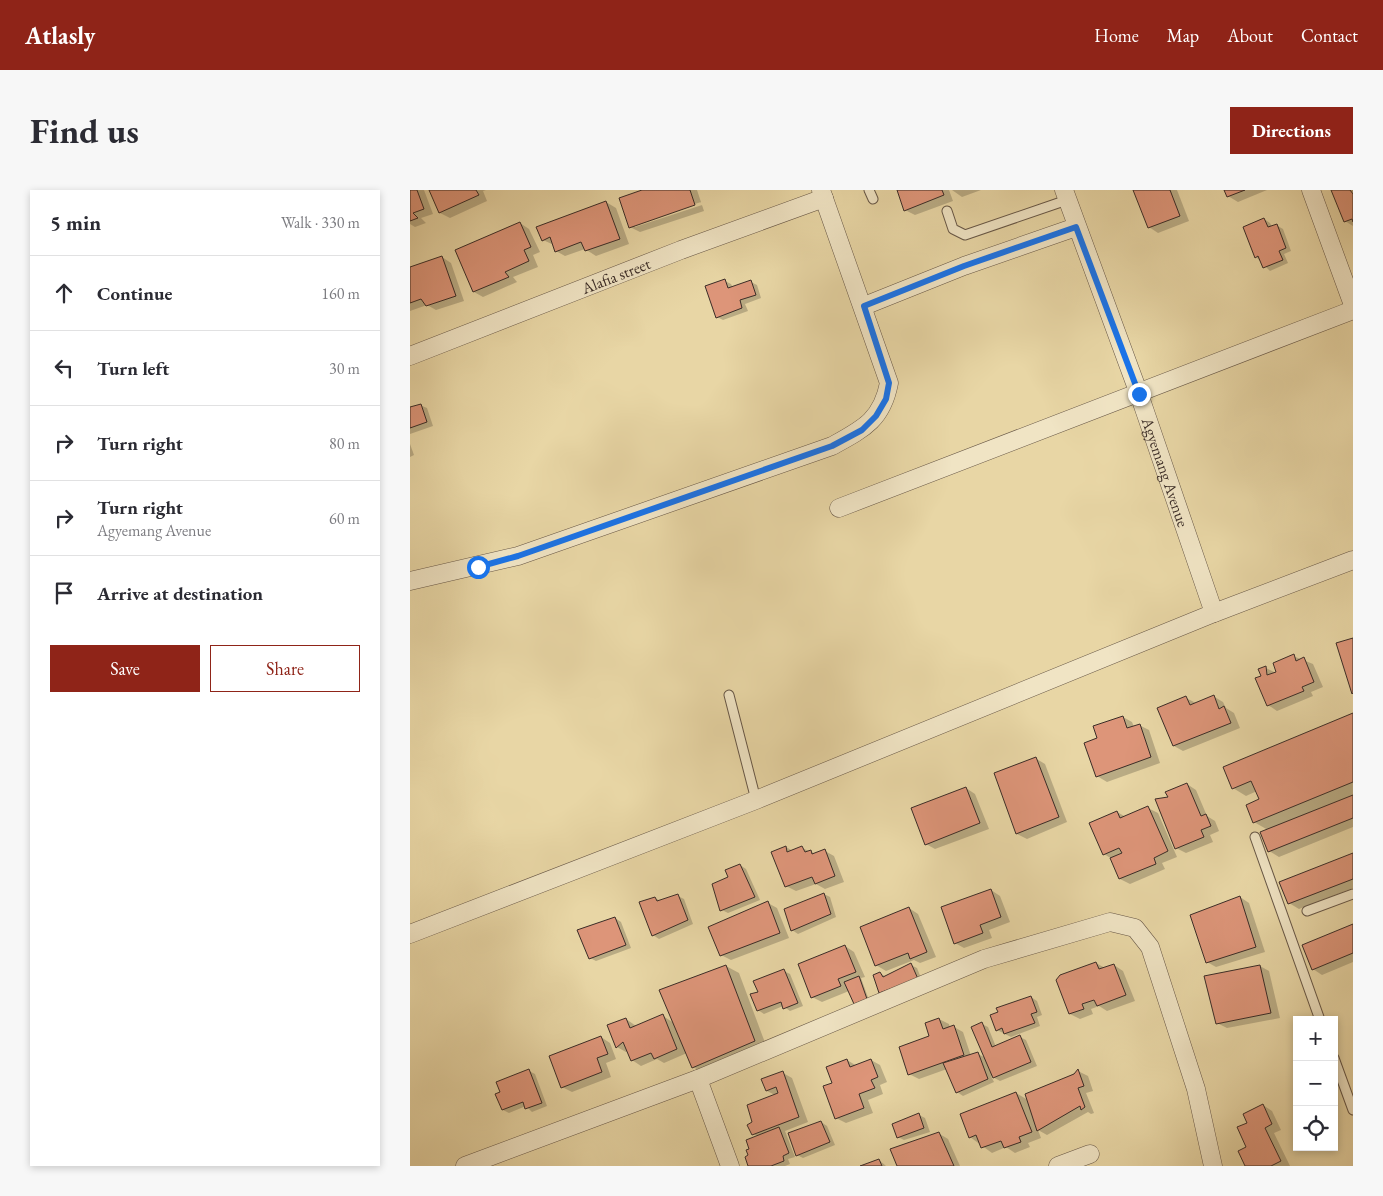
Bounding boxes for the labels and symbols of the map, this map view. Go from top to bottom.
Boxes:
street label: Alafia street [577,253,653,299]
route end [1128,383,1151,406]
street label: Agyemang Avenue [1137,414,1194,530]
route start [467,556,490,579]

